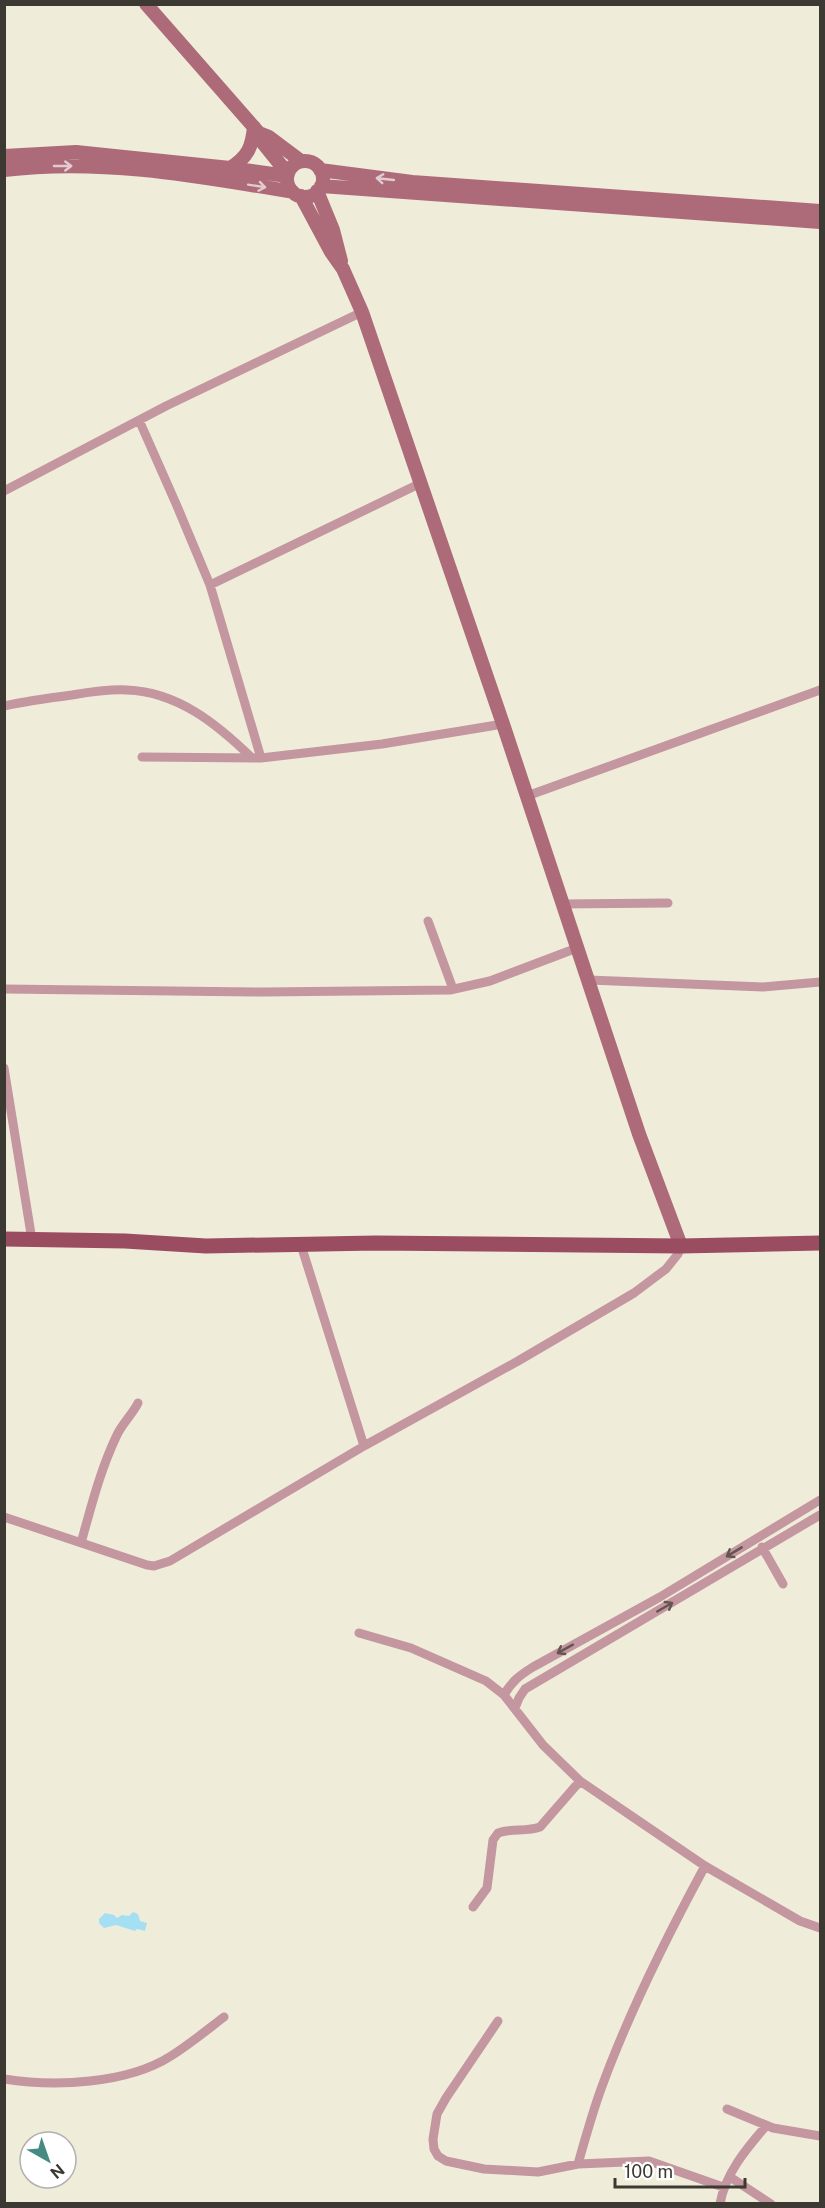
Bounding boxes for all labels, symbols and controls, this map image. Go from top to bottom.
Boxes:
one-way arrow [52,160,72,172]
one-way arrow [376,173,396,184]
one-way arrow [246,180,266,191]
one-way arrow [726,1546,743,1558]
one-way arrow [656,1601,674,1612]
one-way arrow [557,1644,575,1655]
north arrow [18,2130,78,2190]
scale bar [615,2151,746,2189]
text: N [46,2160,68,2182]
text: 100 m [624,2161,673,2182]

